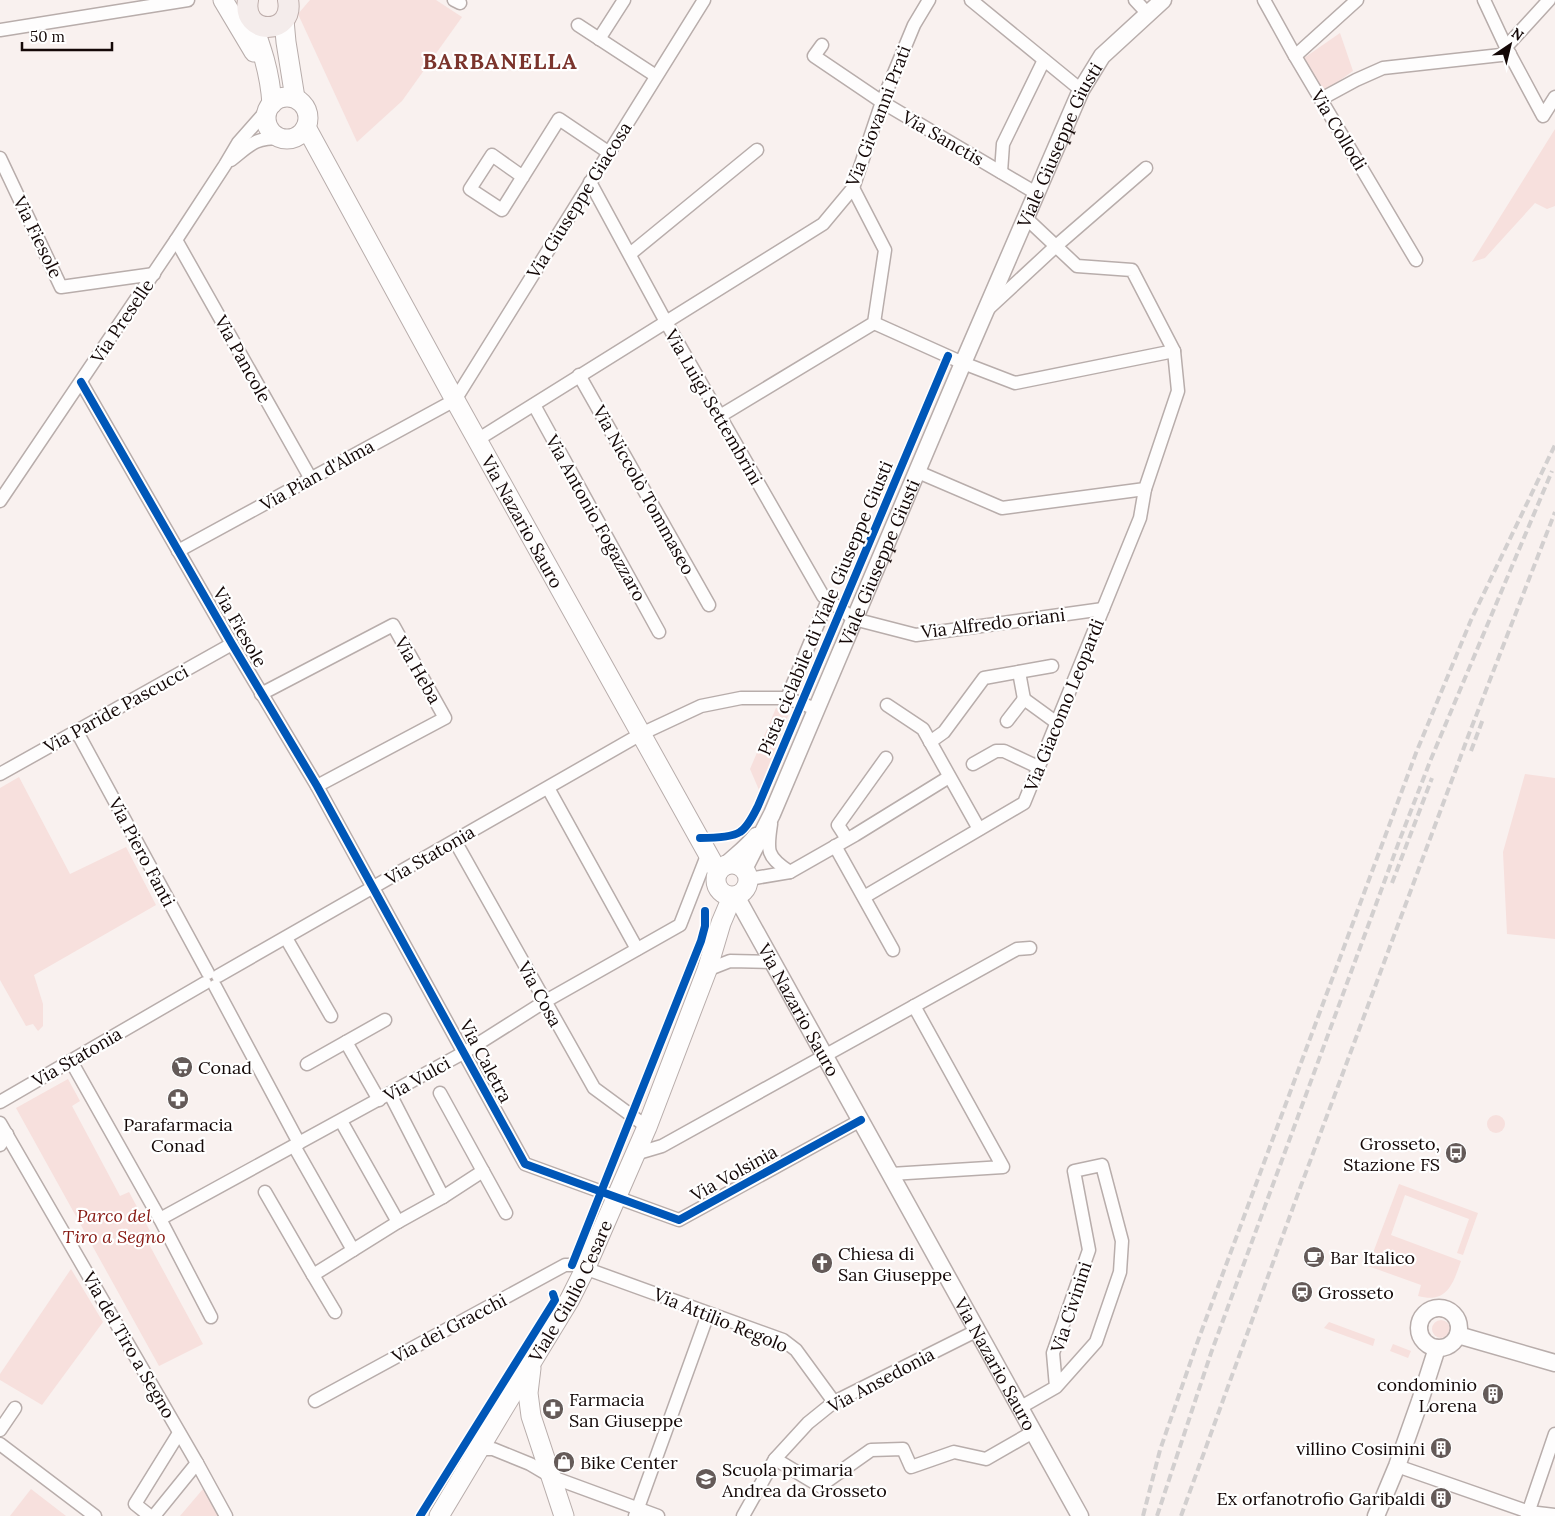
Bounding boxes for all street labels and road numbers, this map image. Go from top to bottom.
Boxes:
street label: Via Giovanni Prati [840,42,916,191]
street label: Viale Giuseppe Giusti [1011,58,1107,232]
street label: Via Collodi [1305,85,1372,174]
street label: Via Sanctis [897,105,988,171]
street label: Via Giuseppe Giacosa [521,118,636,283]
street label: Via Fiesole [8,191,68,282]
street label: Via Preselle [85,274,159,368]
street label: Via Pancole [209,310,277,407]
street label: Via Luigi Settembrini [660,324,768,489]
street label: Via Niccolò Tommaseo [587,400,700,579]
street label: Via Antonio Fogazzaro [540,430,651,605]
street label: Via Pian d'Alma [255,434,378,516]
street label: Via Nazario Sauro [476,450,569,592]
street label: Pista ciclabile di Viale Giuseppe Giusti [752,457,898,759]
street label: Viale Giuseppe Giusti [833,476,924,650]
street label: Via Fiesole [207,582,272,671]
street label: Via Alfredo oriani [919,603,1066,643]
street label: Via Giacomo Leopardi [1018,615,1109,796]
street label: Via Heba [389,631,446,708]
street label: Via Paride Pascucci [39,660,192,759]
street label: Via Piero Fanti [103,793,180,911]
street label: Via Statonia [380,820,479,890]
street label: Via Nazario Sauro [753,938,845,1080]
street label: Via Cosa [512,956,567,1031]
street label: Via Caletra [454,1015,517,1107]
street label: Via Statonia [27,1022,126,1092]
street label: Via Vulci [379,1051,454,1107]
street label: Via Volsinia [686,1140,781,1207]
street label: Viale Giulio Cesare [523,1216,617,1367]
street label: Via Civinini [1045,1259,1097,1356]
street label: Via del Tiro a Segno [77,1267,180,1422]
street label: Via Attilio Regolo [650,1282,792,1357]
street label: Via dei Gracchi [387,1288,510,1368]
street label: Via Nazario Sauro [949,1292,1042,1434]
street label: Via Ansedonia [823,1342,938,1418]

